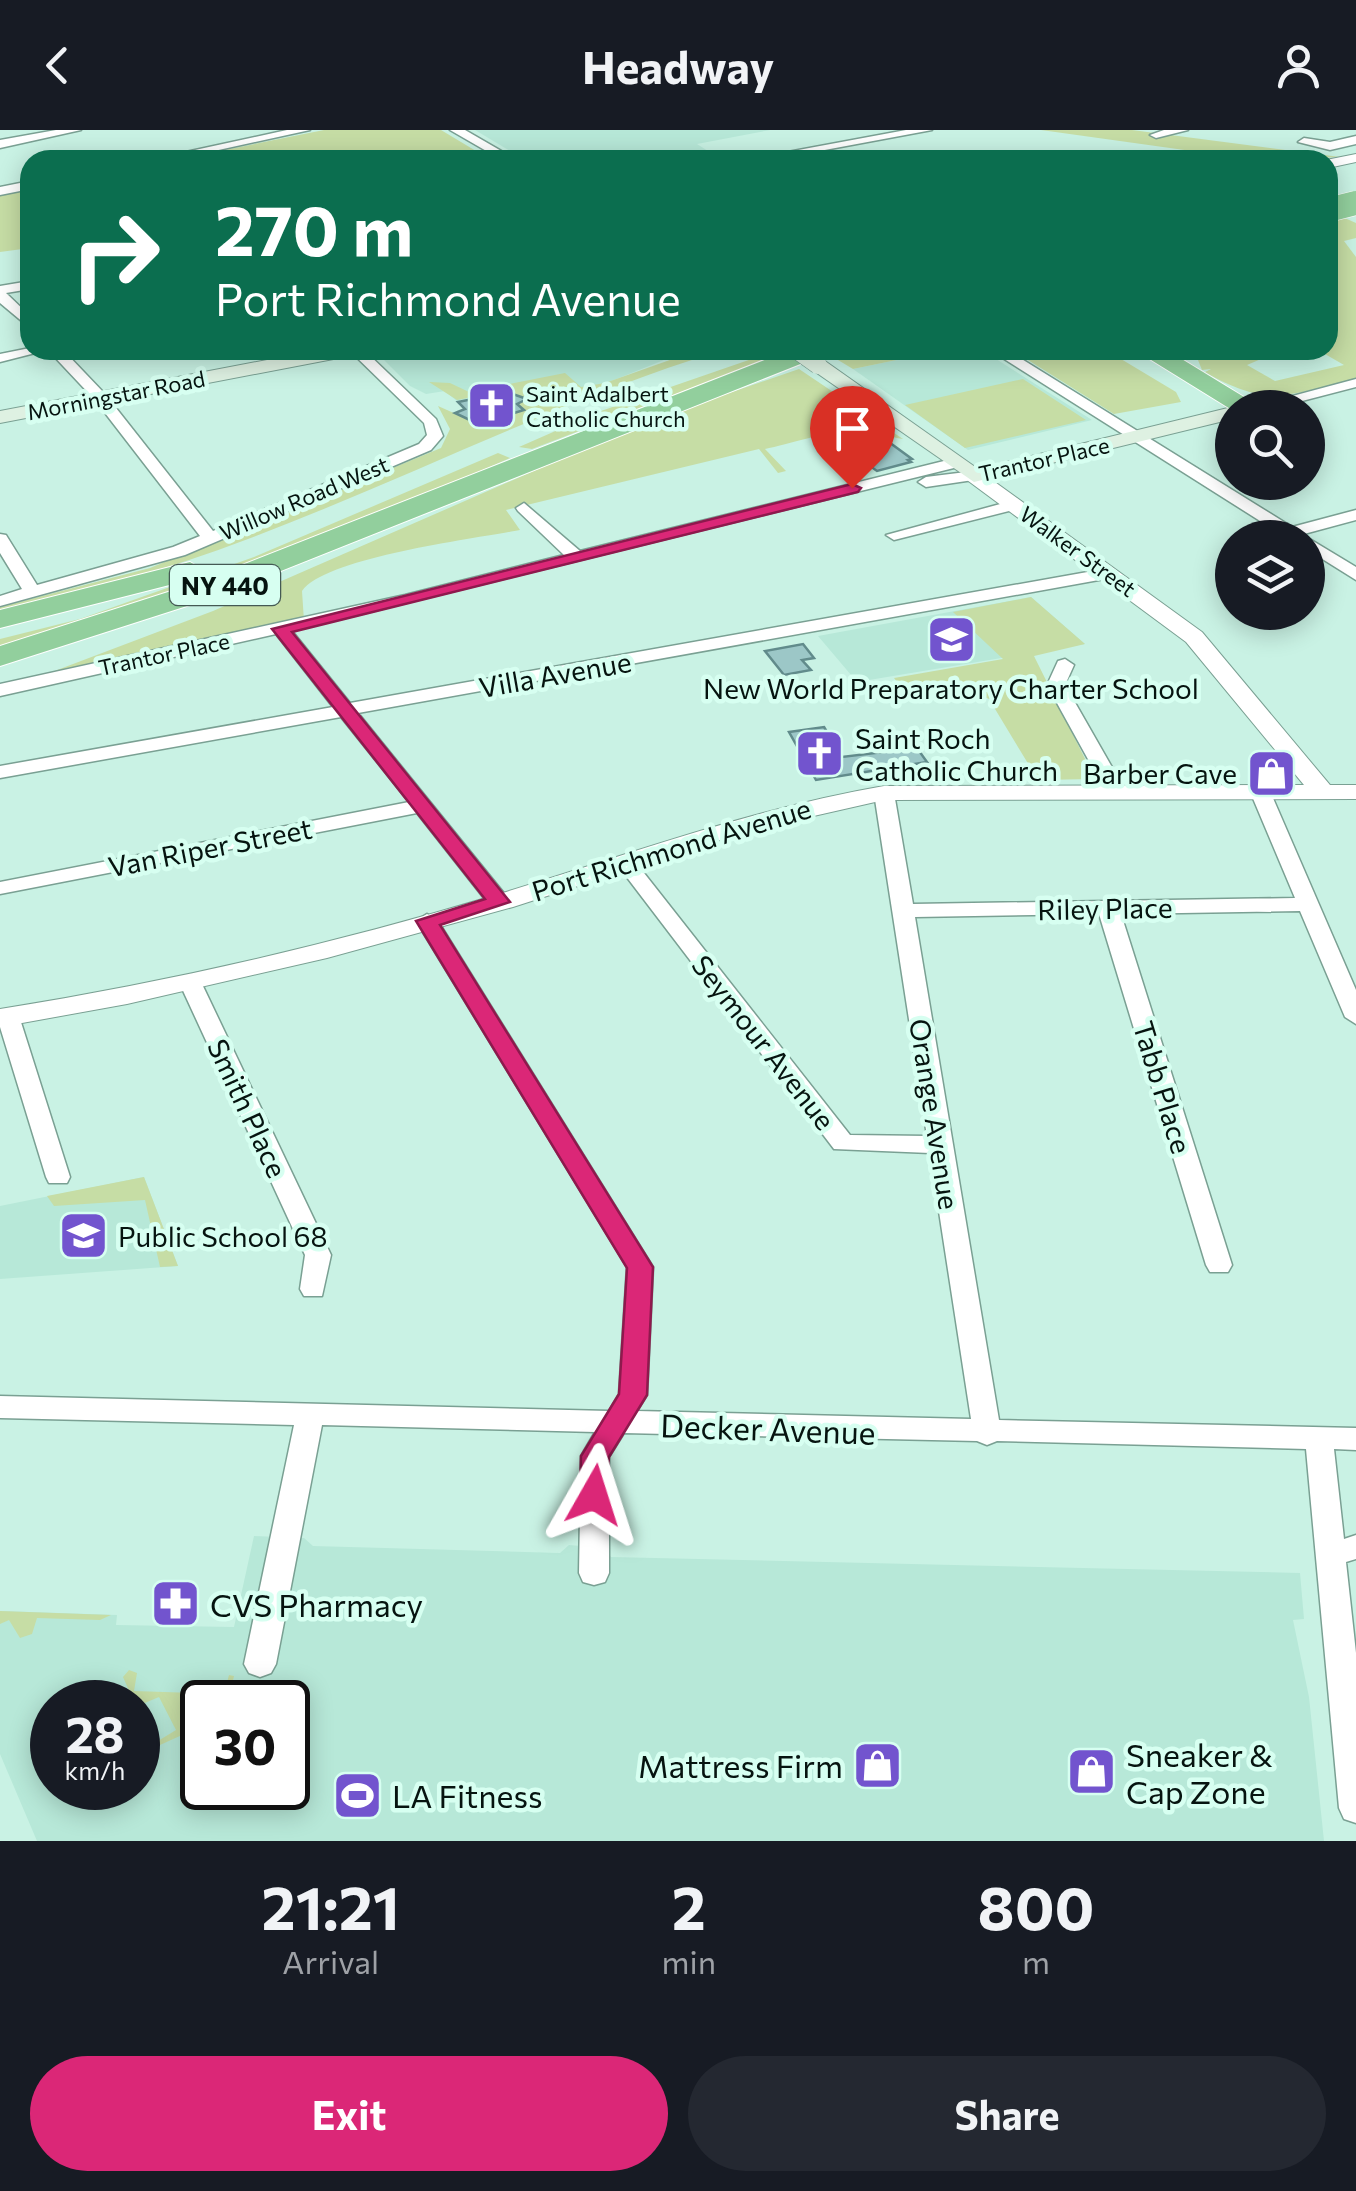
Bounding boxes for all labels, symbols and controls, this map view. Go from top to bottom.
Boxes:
icon: back [30,38,85,93]
text: Headway [582,38,774,93]
icon: person [1271,38,1326,93]
text: 270 m [215,185,413,270]
icon: right [50,190,180,320]
text: Port Richmond Avenue [215,270,681,325]
street label: Morningstar Road [25,365,207,425]
church icon: Saint Adalbert Catholic Church [465,380,517,432]
place label: Saint Adalbert Catholic Church [526,380,686,432]
pin [810,386,895,489]
map controls [1215,390,1325,630]
button: search [1215,390,1325,500]
icon: arrive [825,401,880,456]
street label: Trantor Place [976,431,1112,487]
street label: Willow Road West [215,450,393,546]
street label: Walker Street [1015,500,1141,602]
button: layers [1215,520,1325,630]
road number: NY 440 [170,565,280,605]
school or university icon: New World Preparatory Charter School [925,614,977,666]
street label: Trantor Place [96,627,232,681]
street label: Villa Avenue [476,644,634,704]
place label: New World Preparatory Charter School [703,671,1199,705]
place label: Saint Roch Catholic Church [855,721,1058,787]
church icon: Saint Roch Catholic Church [794,728,846,780]
shop icon: Barber Cave [1246,747,1298,799]
place label: Barber Cave [1083,756,1237,790]
street label: Port Richmond Avenue [527,790,815,908]
street label: Van Riper Street [105,811,315,883]
street label: Riley Place [1037,890,1173,926]
street label: Seymour Avenue [685,948,843,1136]
street label: Orange Avenue [903,1016,967,1212]
street label: Tabb Place [1127,1017,1199,1157]
street label: Smith Place [201,1033,295,1183]
school or university icon: Public School 68 [57,1210,109,1262]
place label: Public School 68 [118,1219,328,1253]
street label: Decker Avenue [660,1404,876,1452]
position arrow [542,1443,646,1547]
pharmacy icon: CVS Pharmacy [149,1578,201,1630]
place label: CVS Pharmacy [210,1584,423,1624]
speed limit sign: 30 [180,1680,310,1810]
text: 28 [65,1702,125,1763]
place label: Sneaker & Cap Zone [1126,1734,1273,1811]
shop icon: Mattress Firm [852,1739,904,1791]
place label: Mattress Firm [638,1745,843,1785]
shop icon: Sneaker & Cap Zone [1065,1746,1117,1798]
text: km/h [65,1755,125,1785]
sports icon: LA Fitness [331,1769,383,1821]
place label: LA Fitness [392,1775,543,1815]
text: 21:21 [262,1869,400,1942]
text: 2 [672,1869,706,1942]
text: 800 [978,1869,1094,1942]
text: Arrival [282,1941,379,1981]
text: min [662,1941,716,1981]
text: m [1022,1941,1050,1981]
button: Exit [30,2056,668,2171]
button: Share [688,2056,1326,2171]

